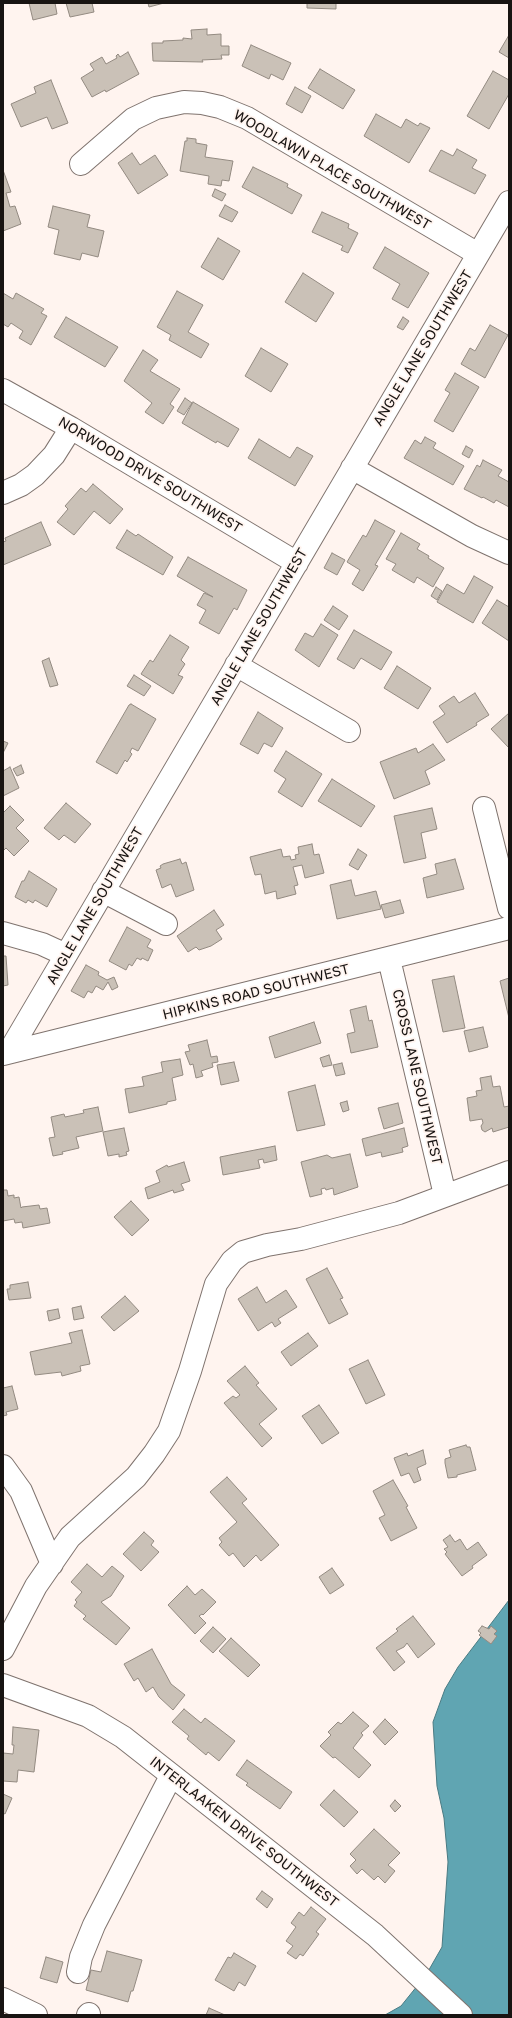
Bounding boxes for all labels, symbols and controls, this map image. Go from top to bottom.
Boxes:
street label: WOODLAWN PLACE SOUTHWEST [230,106,434,234]
street label: ANGLE LANE SOUTHWEST [370,267,476,429]
street label: NORWOOD DRIVE SOUTHWEST [55,413,245,537]
street label: ANGLE LANE SOUTHWEST [207,545,311,709]
street label: ANGLE LANE SOUTHWEST [43,824,147,988]
street label: HIPKINS ROAD SOUTHWEST [161,961,351,1023]
street label: CROSS LANE SOUTHWEST [389,988,445,1166]
street label: INTERLAAKEN DRIVE SOUTHWEST [146,1753,342,1911]

